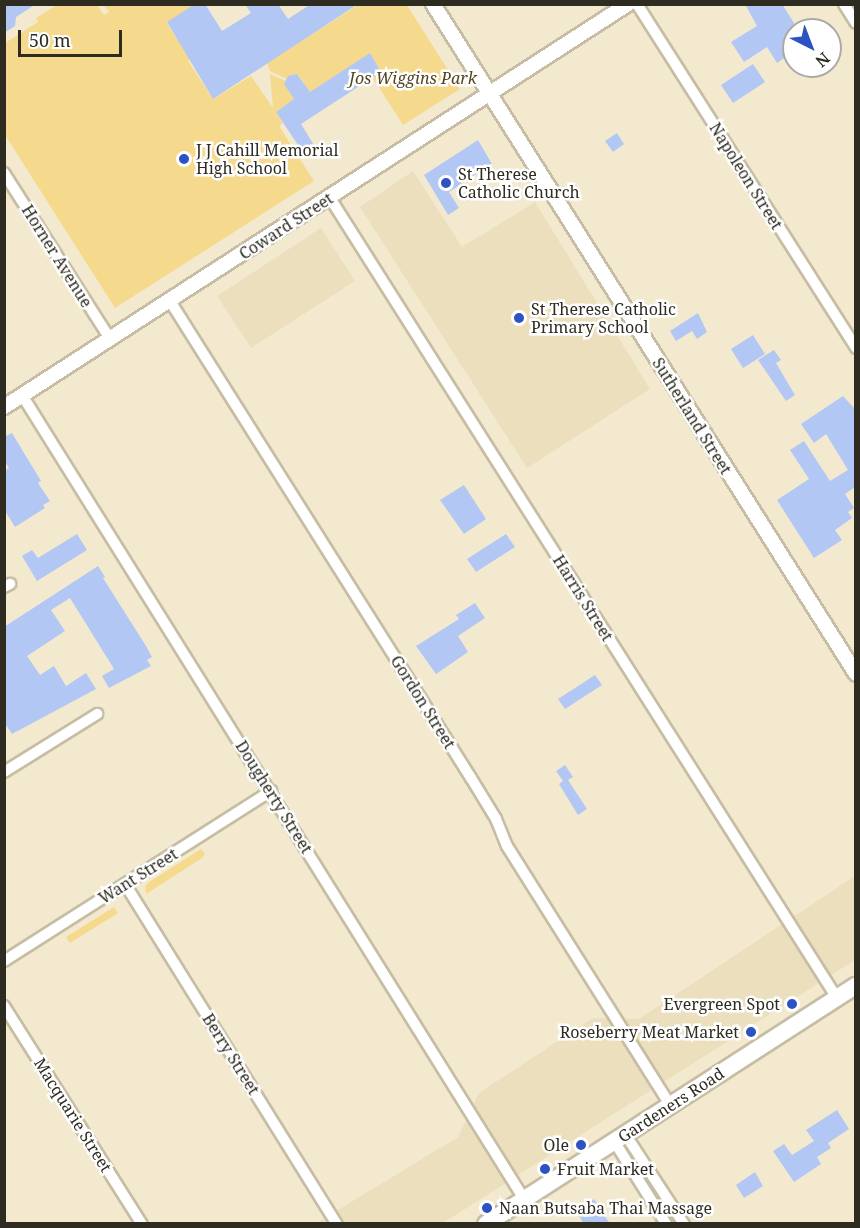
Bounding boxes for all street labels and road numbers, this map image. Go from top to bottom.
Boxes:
street label: Napoleon Street [705,119,787,233]
street label: Coward Street [235,189,337,263]
street label: Horner Avenue [18,201,96,311]
street label: Sutherland Street [648,354,736,478]
street label: Harris Street [549,551,617,645]
street label: Gordon Street [387,652,459,752]
street label: Dougherty Street [232,737,316,857]
street label: Want Street [95,844,181,908]
street label: Berry Street [199,1010,263,1098]
street label: Macquarie Street [30,1054,116,1176]
street label: Gardeners Road [614,1064,728,1146]

